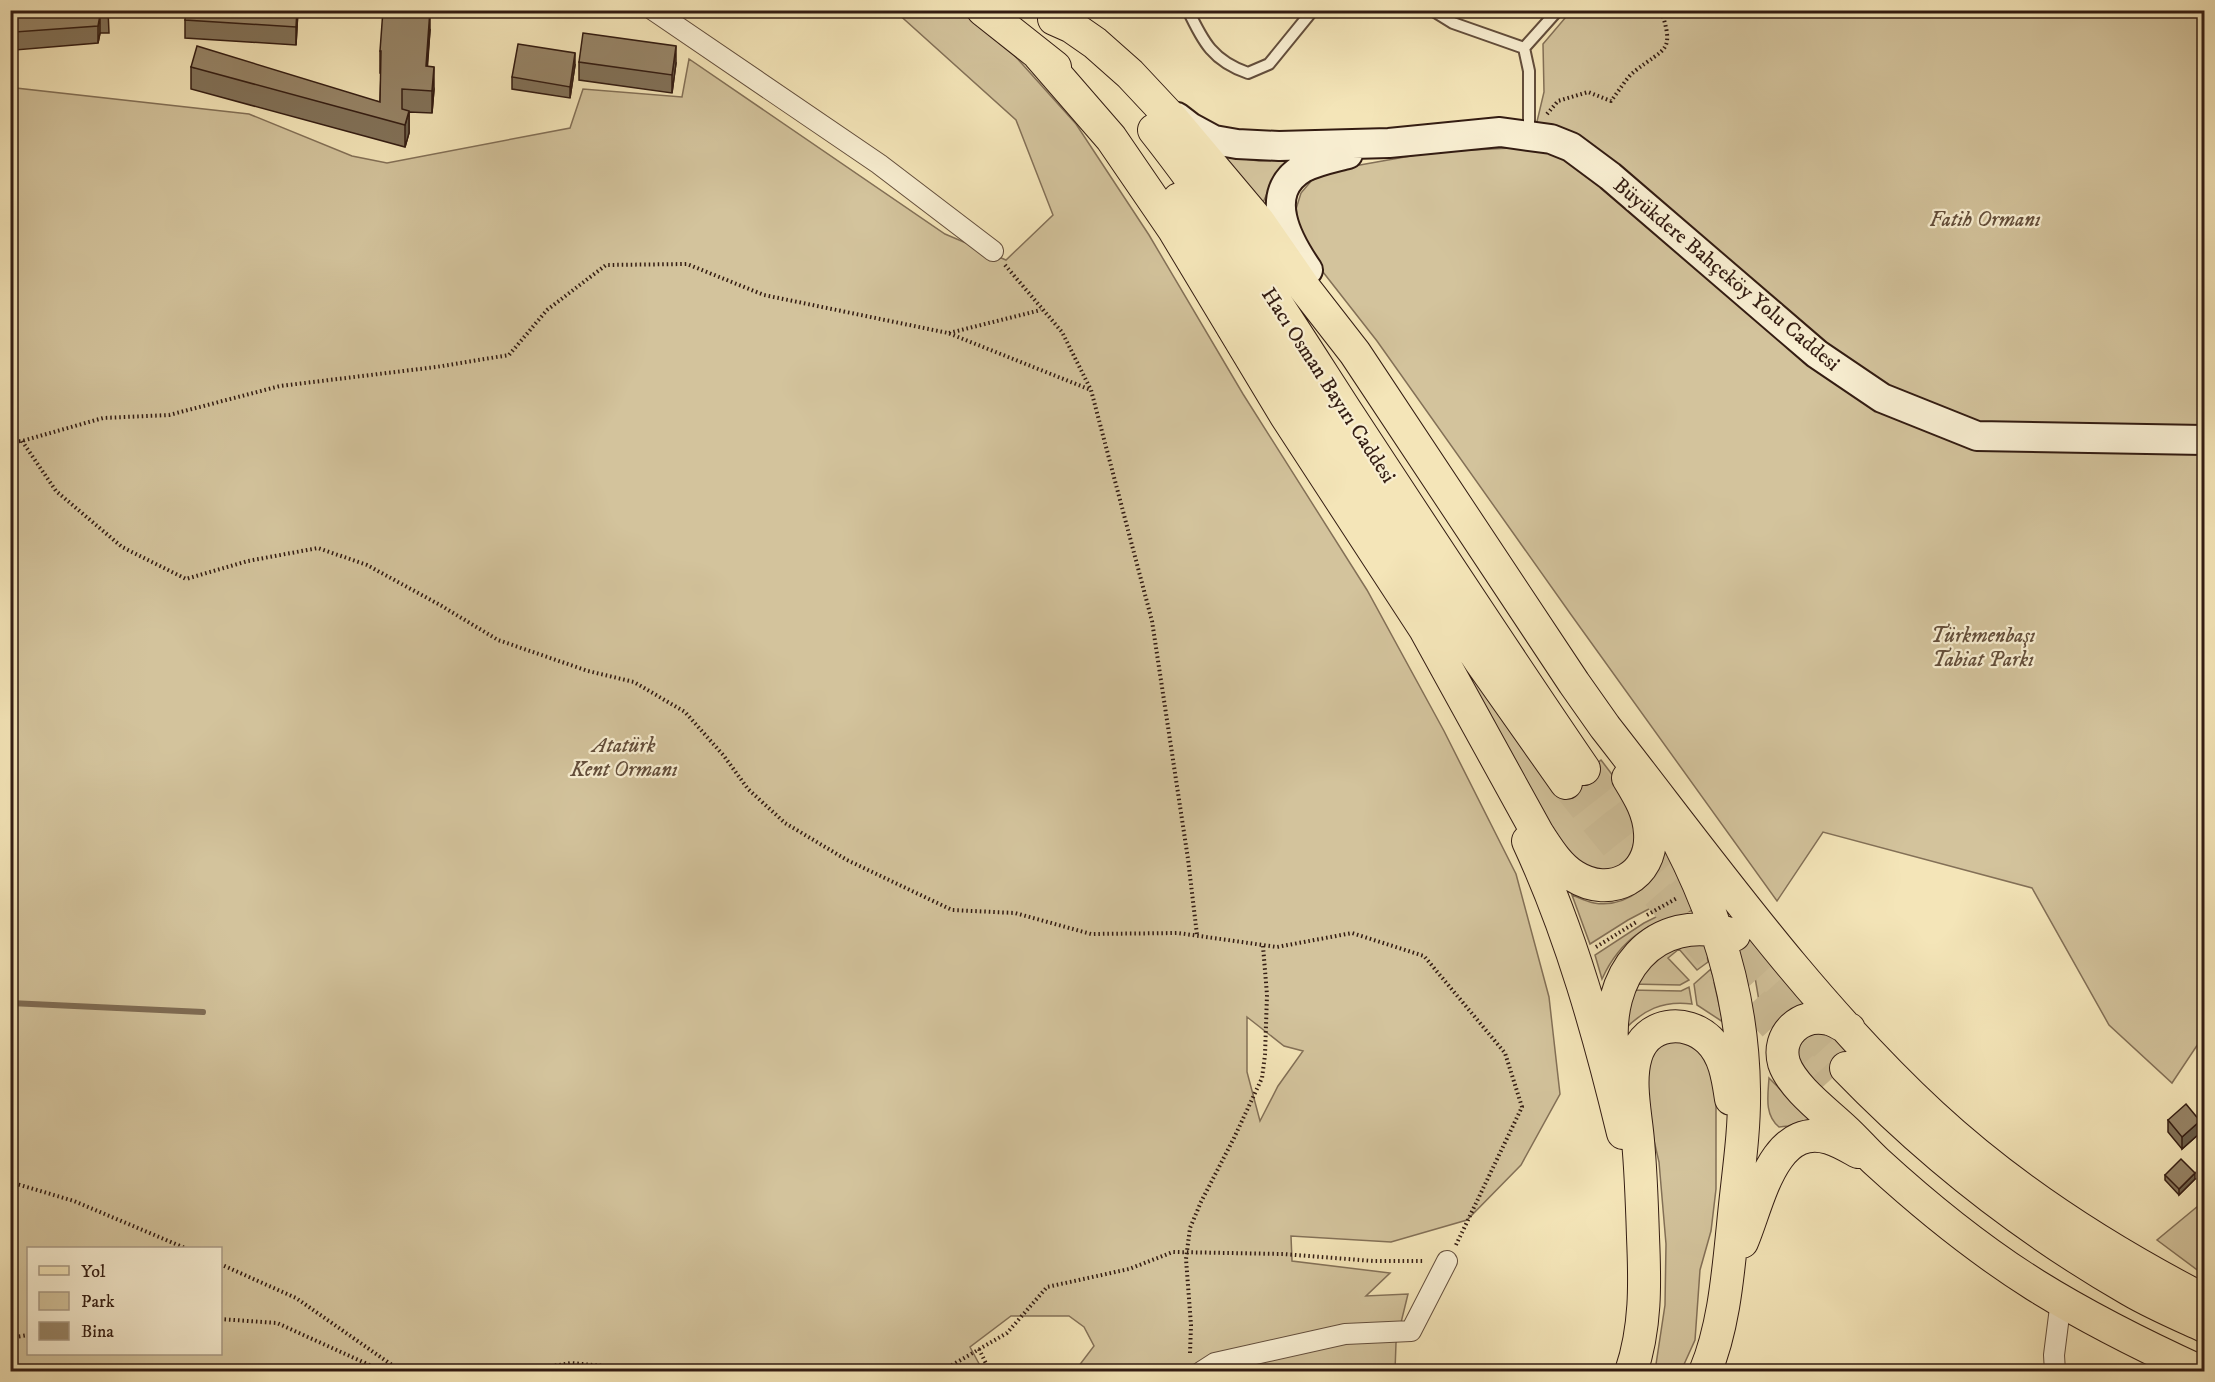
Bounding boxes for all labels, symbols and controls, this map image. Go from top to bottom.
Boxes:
street label: Büyükdere Bahçeköy Yolu Caddesi [1608,172,1845,377]
park label: Fatih Ormanı [1929,207,2041,233]
street label: Hacı Osman Bayırı Caddesi [1255,283,1401,488]
park label: Türkmenbaşı Tabiat Parkı [1931,623,2036,673]
park label: Atatürk Kent Ormanı [570,733,678,783]
legend [27,1247,222,1355]
text: Yol [81,1261,106,1283]
text: Park [81,1291,115,1313]
text: Bina [81,1321,114,1343]

